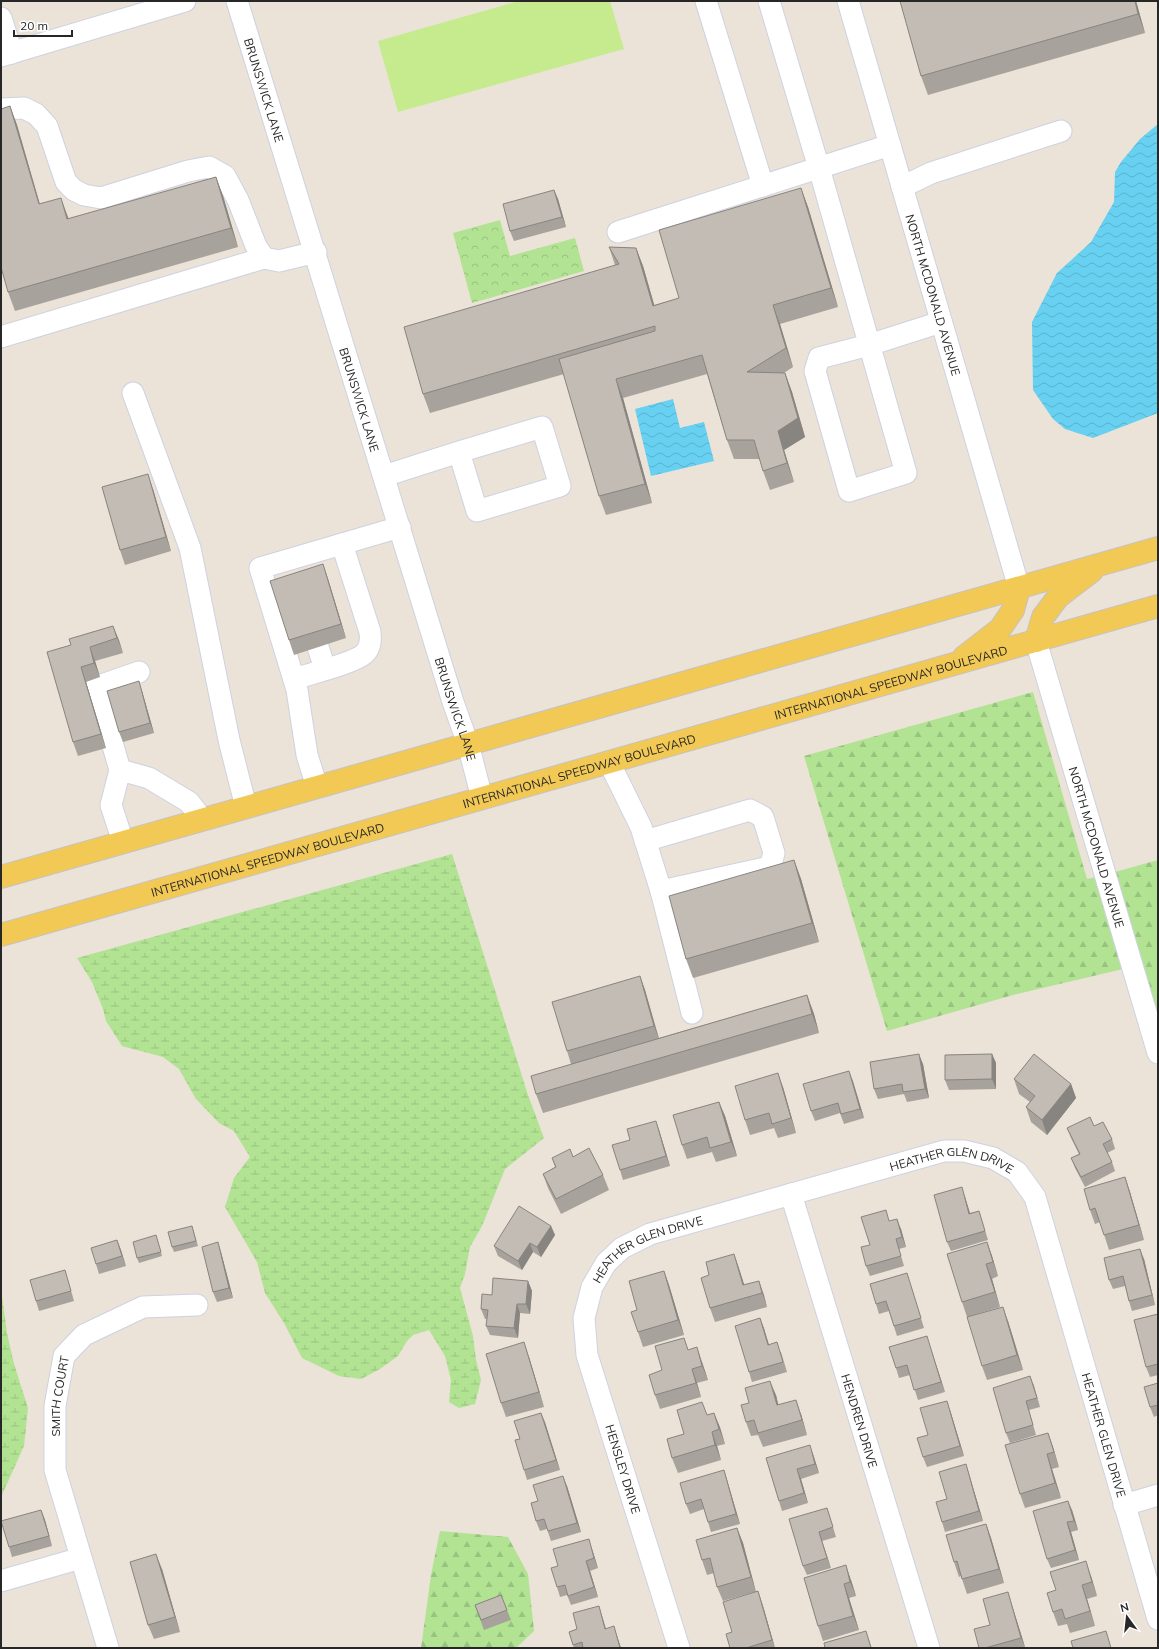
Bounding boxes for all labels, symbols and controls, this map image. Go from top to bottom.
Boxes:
scale bar [14,12,72,38]
text: 20 m [20,18,48,33]
street label: BRUNSWICK LANE [241,36,287,144]
street label: NORTH MCDONALD AVENUE [903,212,964,377]
street label: BRUNSWICK LANE [337,346,383,453]
street label: INTERNATIONAL SPEEDWAY BOULEVARD [772,642,1009,722]
street label: BRUNSWICK LANE [432,655,480,762]
street label: INTERNATIONAL SPEEDWAY BOULEVARD [461,730,697,811]
street label: NORTH MCDONALD AVENUE [1066,765,1128,930]
street label: INTERNATIONAL SPEEDWAY BOULEVARD [149,819,386,899]
street label: HEATHER GLEN DRIVE [888,1143,1017,1176]
street label: HEATHER GLEN DRIVE [589,1212,704,1286]
street label: SMITH COURT [47,1354,72,1437]
street label: HEATHER GLEN DRIVE [1079,1371,1130,1499]
street label: HENDREN DRIVE [839,1372,881,1470]
street label: HENSLEY DRIVE [602,1423,644,1515]
north arrow [1107,1597,1147,1637]
text: N [1119,1600,1130,1615]

